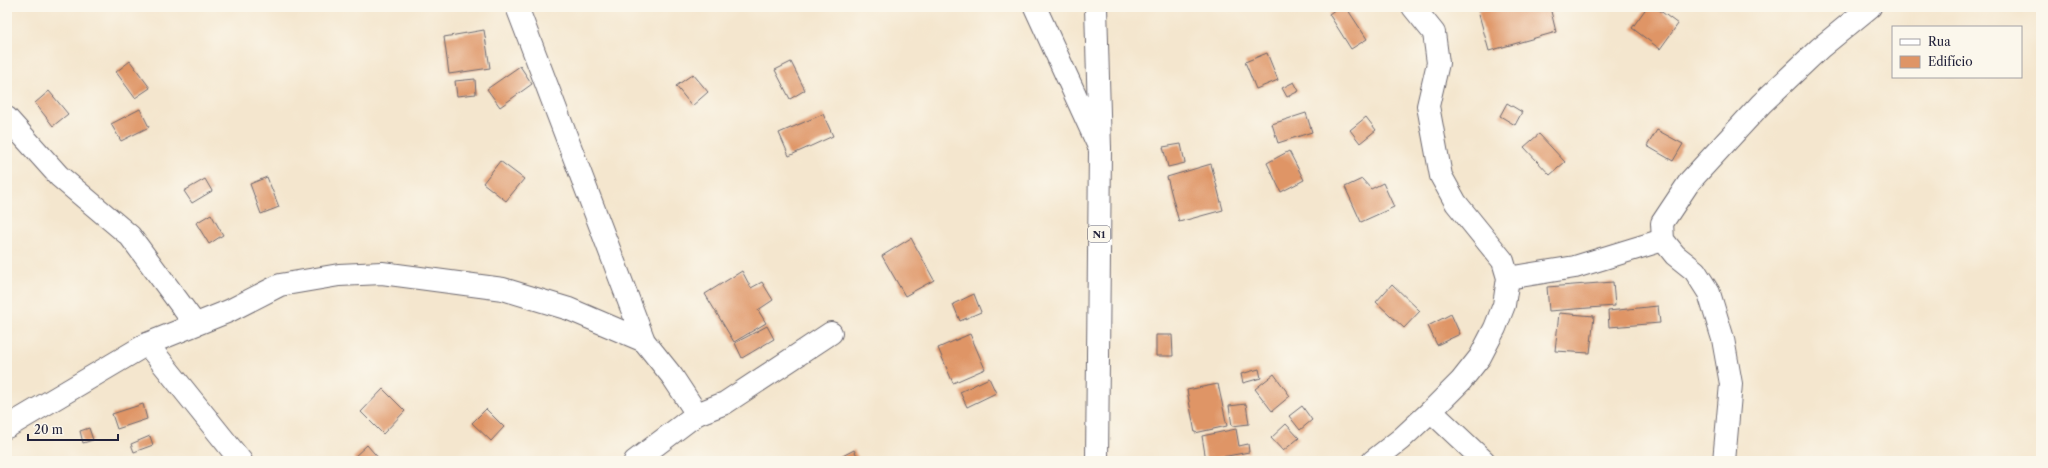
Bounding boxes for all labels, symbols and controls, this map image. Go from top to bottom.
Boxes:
legend [1892,26,2022,78]
text: Rua [1928,34,1951,49]
text: Edifício [1928,54,1973,69]
road number: N1 [1088,226,1110,242]
scale bar [28,416,118,442]
text: 20 m [34,422,63,437]

